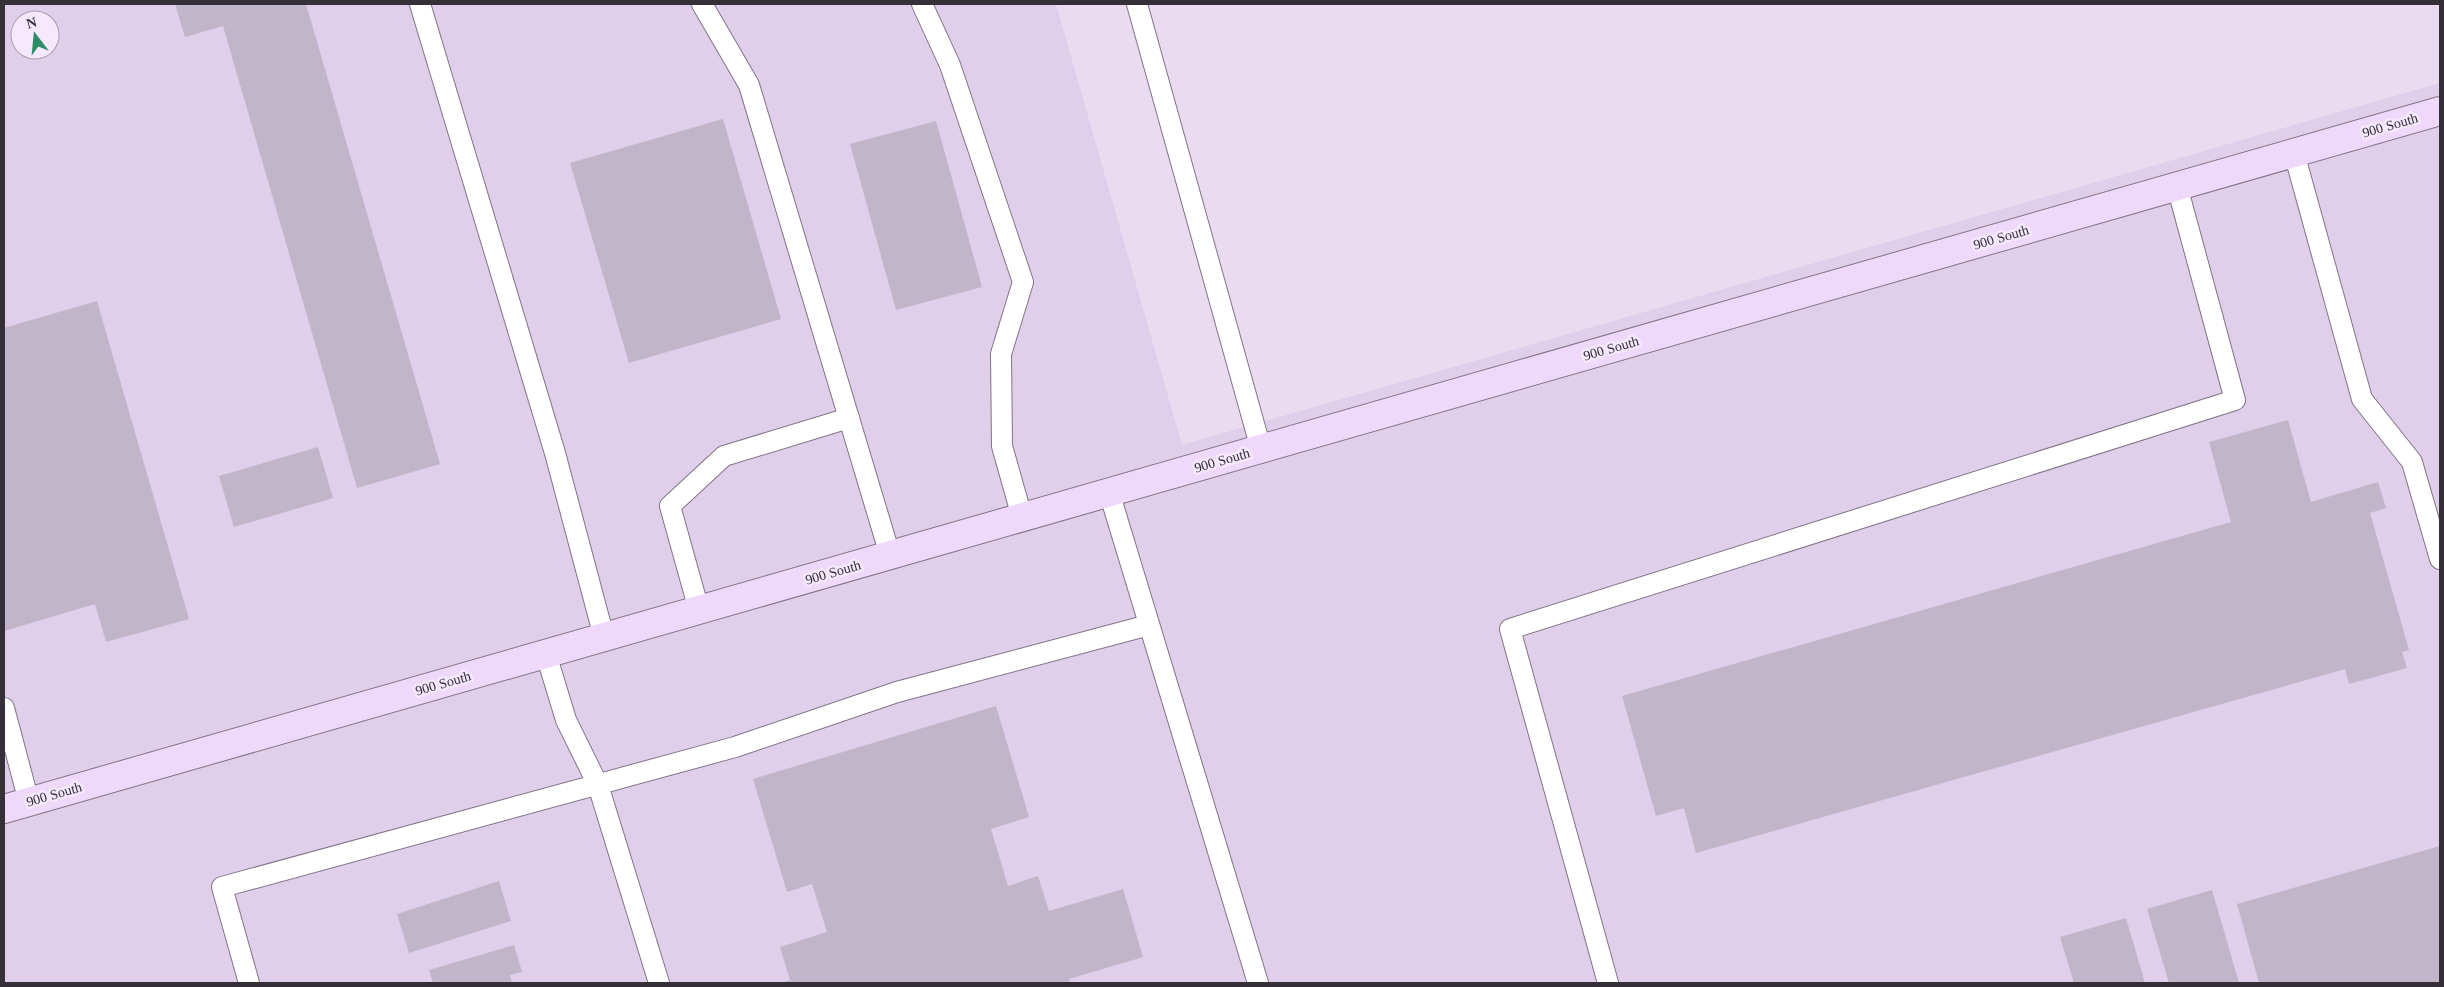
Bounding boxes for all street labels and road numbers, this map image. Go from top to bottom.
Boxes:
street label: 900 South [2361,110,2420,141]
street label: 900 South [1972,222,2031,253]
street label: 900 South [1582,333,1641,364]
street label: 900 South [1193,445,1252,476]
street label: 900 South [804,557,863,588]
street label: 900 South [414,668,473,699]
street label: 900 South [25,779,84,810]

